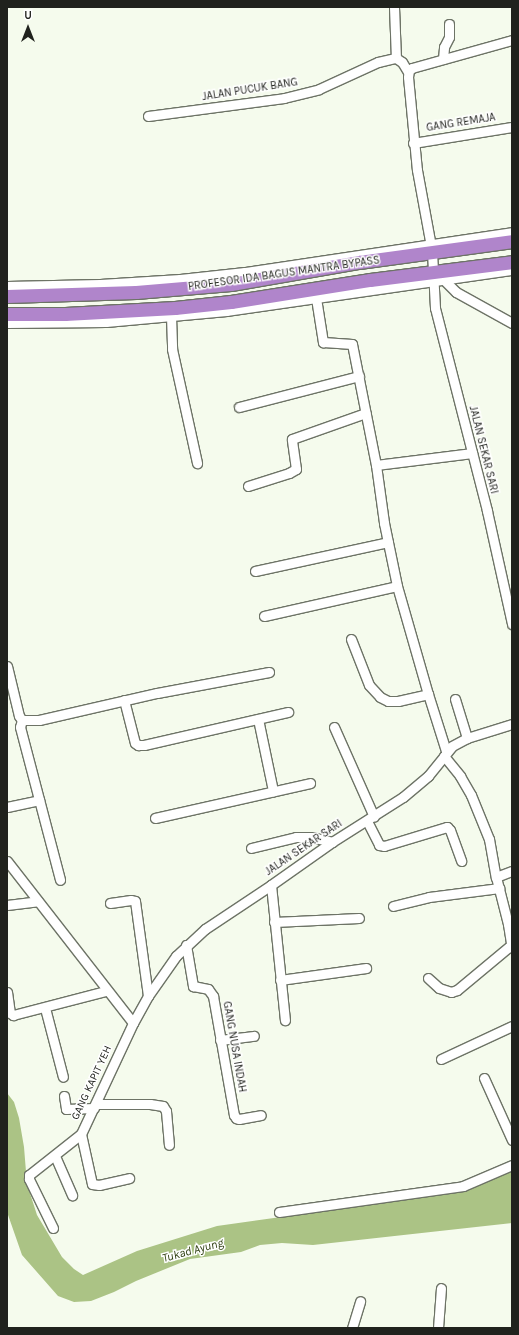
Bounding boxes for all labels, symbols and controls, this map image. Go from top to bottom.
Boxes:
north arrow [8,8,48,48]
text: U [24,9,32,22]
street label: JALAN PUCUK BANG [201,76,299,104]
street label: GANG REMAJA [425,111,497,135]
street label: PROFESOR IDA BAGUS MANTRA BYPASS [187,254,381,294]
street label: JALAN SEKAR SARI [466,405,500,495]
street label: JALAN SEKAR SARI [263,817,345,879]
street label: GANG NUSA INDAH [219,1000,249,1094]
street label: GANG KAPIT YEH [69,1044,115,1122]
water label: Tukad Ayung [161,1236,225,1266]

